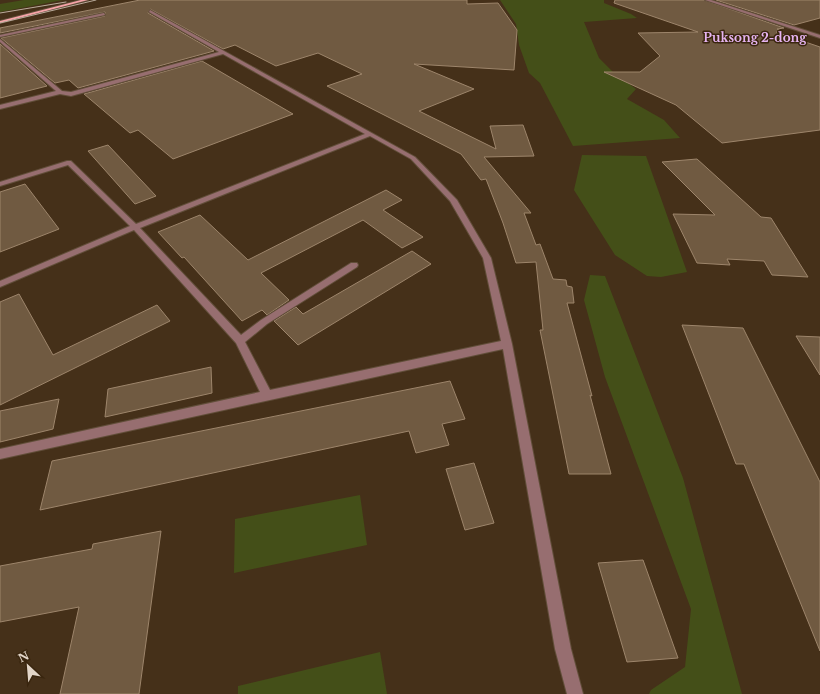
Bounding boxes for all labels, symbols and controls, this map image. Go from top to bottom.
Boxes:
district label: Puksong 2-dong [703,30,807,45]
north arrow [8,646,48,686]
text: N [16,648,32,666]

